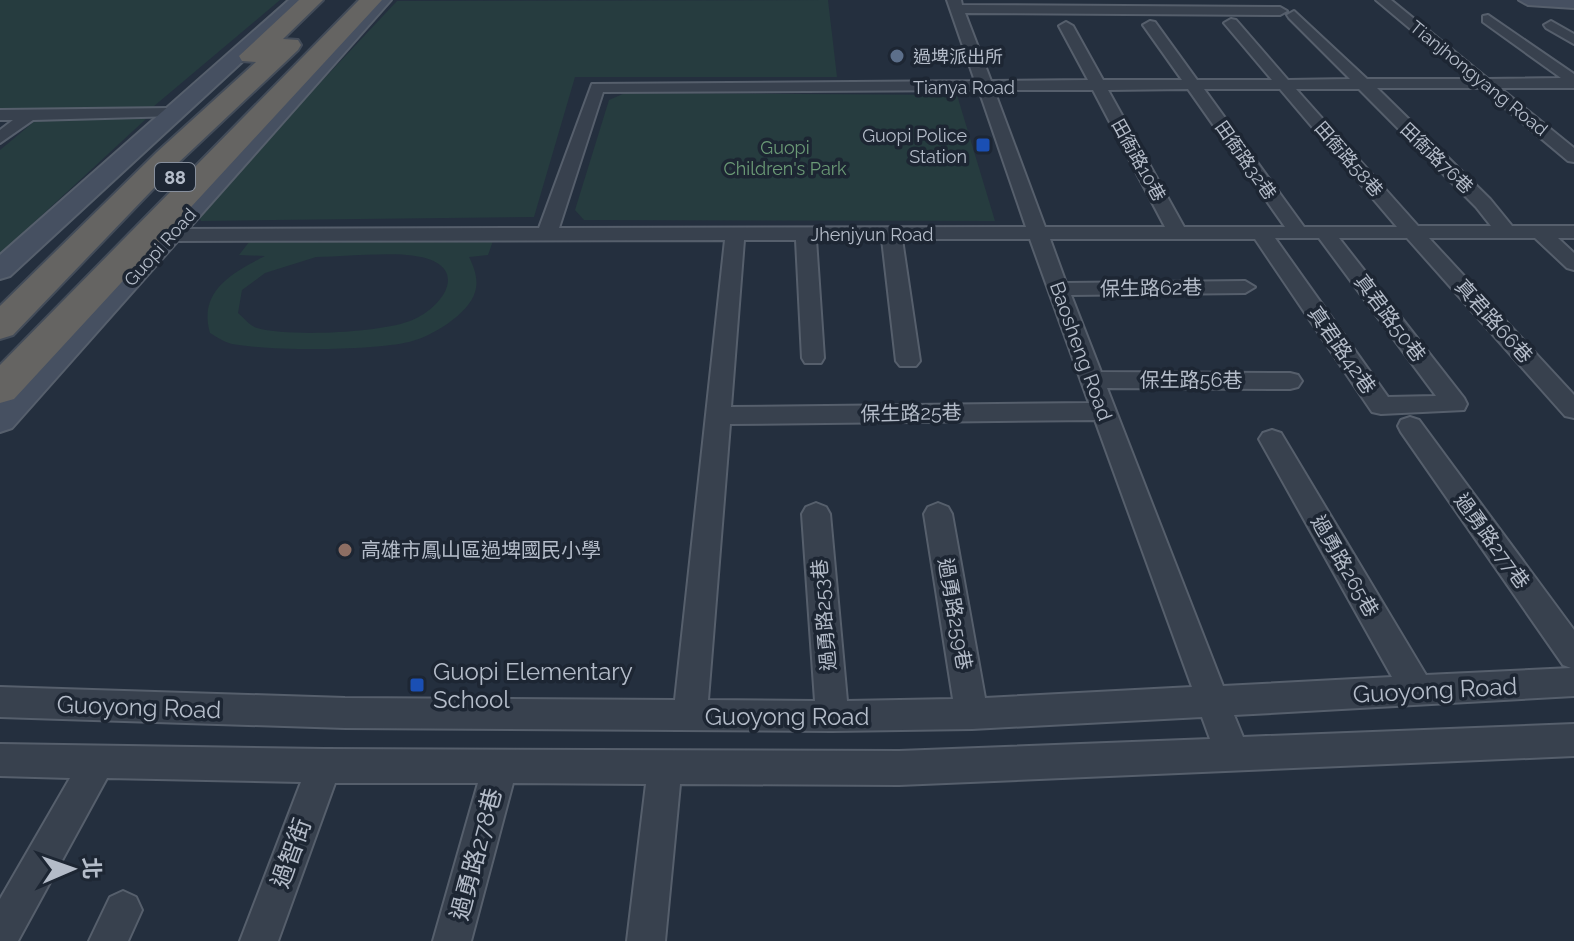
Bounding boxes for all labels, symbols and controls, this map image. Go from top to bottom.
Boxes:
street label: Tianjhongyang Road [1406,16,1552,140]
place label: 過埤派出所 [913,46,1003,67]
marker: 過埤派出所 [888,47,906,65]
street label: Tianya Road [913,77,1015,98]
street label: 田衙路10巷 [1108,115,1170,205]
street label: 田衙路32巷 [1211,117,1281,203]
street label: 田衙路58巷 [1311,117,1387,201]
street label: 田衙路76巷 [1396,118,1478,198]
place label: Guopi Police Station [862,125,967,167]
marker: Guopi Police Station [974,136,992,154]
park label: Guopi Children's Park [723,137,847,179]
road number: 88 [155,163,195,191]
street label: Guopi Road [120,204,200,290]
street label: Jhenjyun Road [811,224,933,245]
street label: 真君路50巷 [1349,270,1431,366]
street label: 真君路66巷 [1450,274,1538,368]
street label: 保生路62巷 [1100,275,1202,301]
street label: Baosheng Road [1045,278,1117,424]
street label: 真君路42巷 [1303,302,1381,398]
street label: 保生路56巷 [1140,368,1242,392]
street label: 保生路25巷 [860,400,962,426]
street label: 過勇路277巷 [1449,489,1535,593]
street label: 過勇路265巷 [1306,511,1384,621]
place label: 高雄市鳳山區過埤國民小學 [361,538,601,562]
marker: 高雄市鳳山區過埤國民小學 [336,541,354,559]
street label: 過勇路259巷 [933,556,977,672]
street label: 過勇路253巷 [807,558,841,672]
place label: Guopi Elementary School [433,657,633,714]
street label: Guoyong Road [1352,671,1518,709]
marker: Guopi Elementary School [408,676,426,694]
street label: Guoyong Road [56,690,222,724]
street label: Guoyong Road [705,702,869,731]
street label: 過勇路278巷 [444,785,508,923]
street label: 過智街 [265,814,317,892]
north arrow [32,829,112,909]
text: 北 [79,857,105,880]

